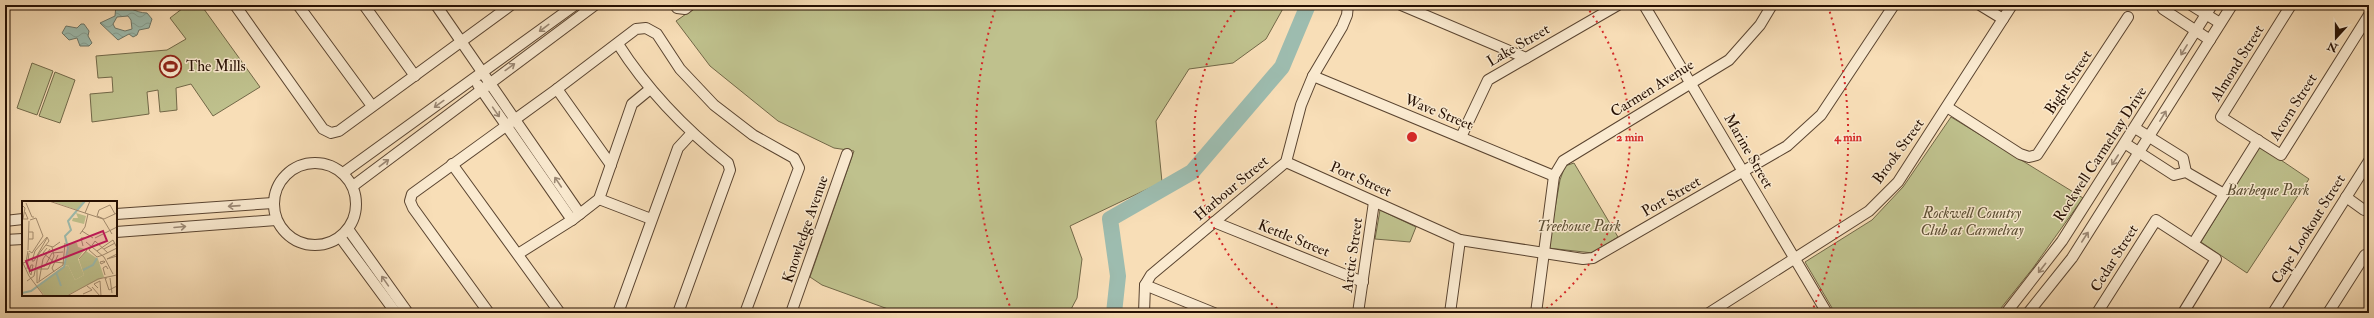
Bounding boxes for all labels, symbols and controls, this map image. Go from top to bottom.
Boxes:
north arrow [2316,18,2356,58]
street label: Lake Street [1483,20,1553,71]
street label: Almond Street [2206,21,2268,106]
one-way arrow [539,24,550,33]
text: N [2325,39,2340,55]
one-way arrow [2179,44,2187,56]
street label: Bight Street [2041,46,2096,118]
sports icon: The Mills [158,53,184,79]
street label: Carmen Avenue [1607,55,1698,122]
place label: The Mills [186,57,246,76]
one-way arrow [504,63,515,72]
street label: Acorn Street [2265,70,2322,145]
street label: Rockwell Carmelray Drive [2050,83,2151,225]
street label: Wave Street [1401,90,1476,135]
one-way arrow [433,100,444,108]
one-way arrow [492,106,500,117]
street label: Marine Street [1719,110,1778,192]
one-way arrow [2159,110,2167,122]
street label: Brook Street [1868,115,1929,188]
centre of rings [1405,130,1419,144]
text: 2 min [1616,130,1644,145]
text: 4 min [1833,130,1863,145]
street label: Harbour Street [1190,152,1272,225]
one-way arrow [2111,154,2119,165]
street label: Port Street [1327,157,1395,201]
one-way arrow [378,158,389,167]
street label: Cape Lookout Street [2267,171,2351,288]
street label: Port Street [1638,172,1704,221]
street label: Knowledge Avenue [778,173,833,285]
one-way arrow [554,176,562,188]
park label: Barbeque Park [2225,181,2310,200]
inset map [22,201,117,296]
one-way arrow [228,202,241,209]
park label: Rockwell Country Club at Carmelray [1920,204,2024,240]
street label: Kettle Street [1255,215,1333,261]
street label: Arctic Street [1338,216,1367,295]
park label: Treehouse Park [1537,217,1621,236]
street label: Cedar Street [2086,221,2143,295]
one-way arrow [173,224,186,231]
one-way arrow [2082,231,2090,243]
one-way arrow [2038,262,2047,273]
one-way arrow [381,276,389,287]

